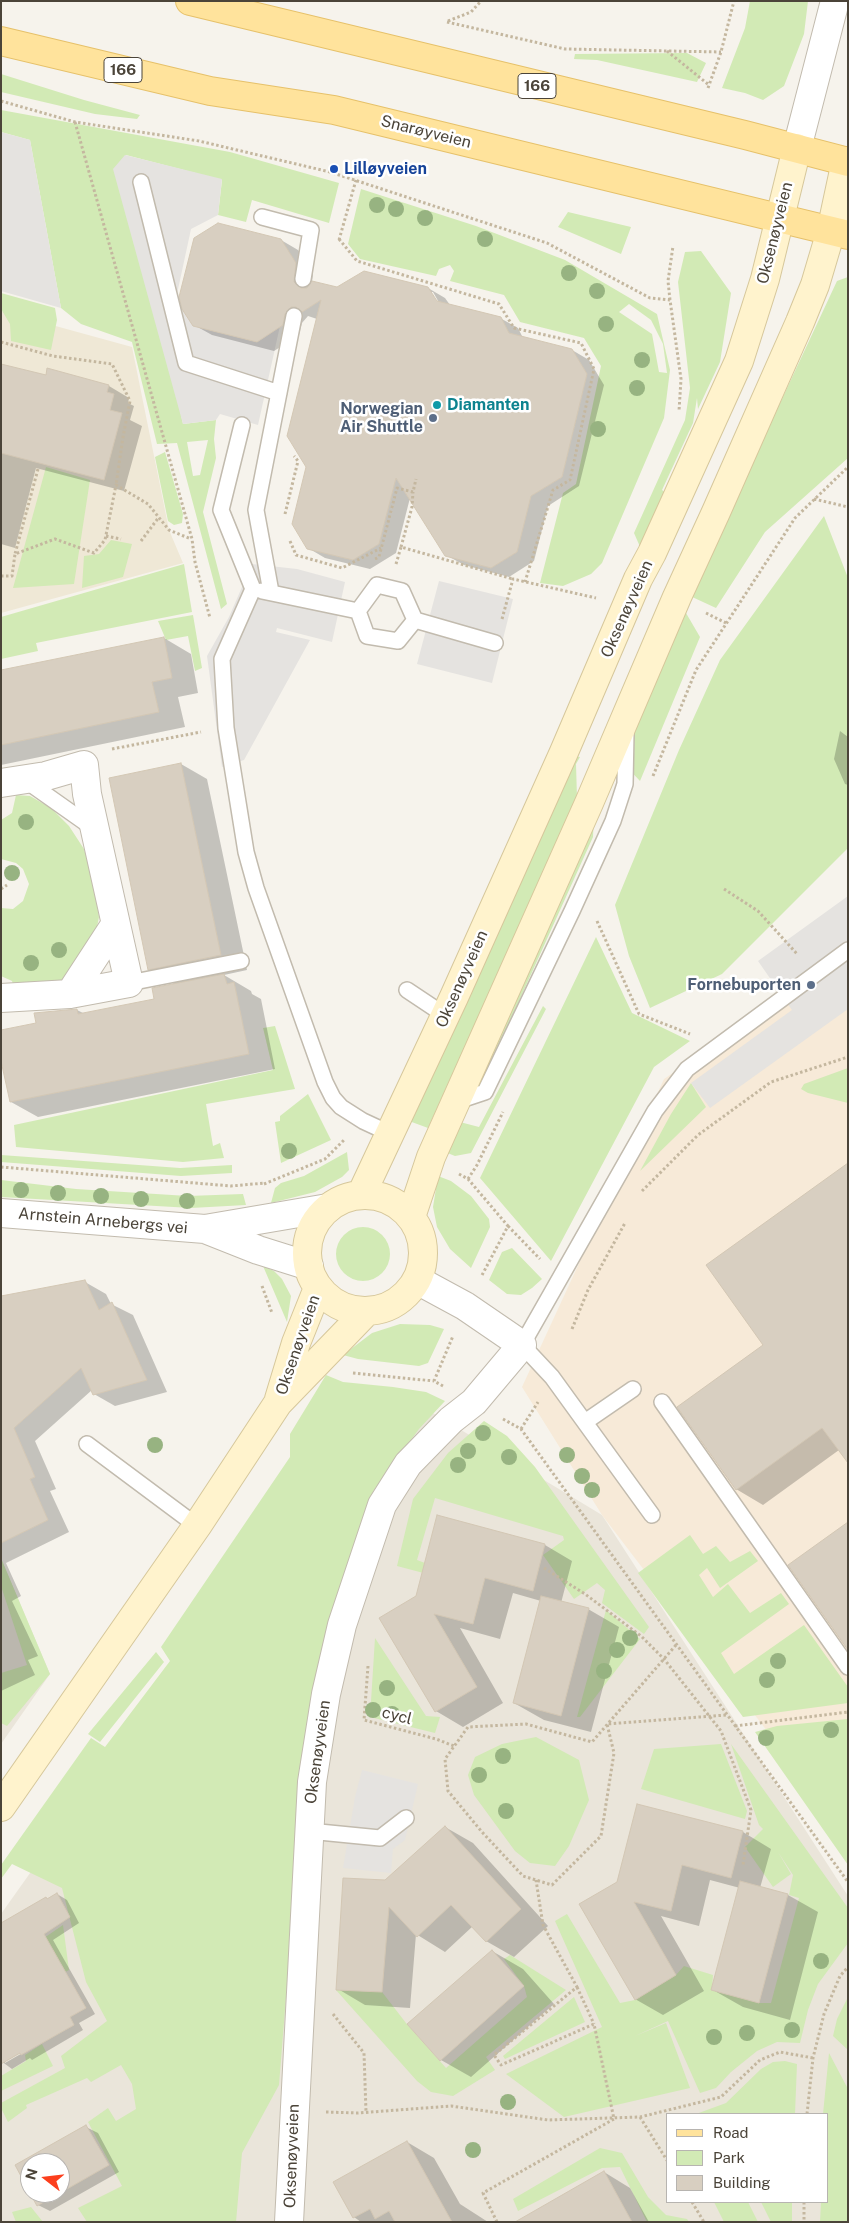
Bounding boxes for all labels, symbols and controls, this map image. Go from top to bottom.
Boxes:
road number: 166 [104,58,142,82]
road number: 166 [518,74,556,98]
street label: Snarøyveien [379,111,473,153]
place label: Lilløyveien [344,159,427,179]
marker: Lilløyveien [328,163,340,175]
street label: Oksenøyveien [753,180,797,286]
place label: Diamanten [447,395,529,415]
place label: Norwegian Air Shuttle [340,399,423,437]
marker: Diamanten [431,399,443,411]
marker: Norwegian Air Shuttle [427,412,439,424]
street label: Oksenøyveien [597,557,657,661]
street label: Oksenøyveien [432,927,492,1031]
place label: Fornebuporten [687,975,801,995]
marker: Fornebuporten [805,979,817,991]
street label: Arnstein Arnebergs vei [17,1204,189,1238]
street label: Oksenøyveien [272,1293,324,1397]
street label: Oksenøyveien [301,1699,335,1805]
street label: cycl [380,1703,414,1729]
street label: Oksenøyveien [281,2103,303,2209]
legend [666,2113,829,2203]
text: Road [713,2124,749,2141]
text: Park [713,2149,745,2166]
north arrow [20,2153,70,2203]
text: N [22,2167,41,2182]
text: Building [713,2174,771,2191]

